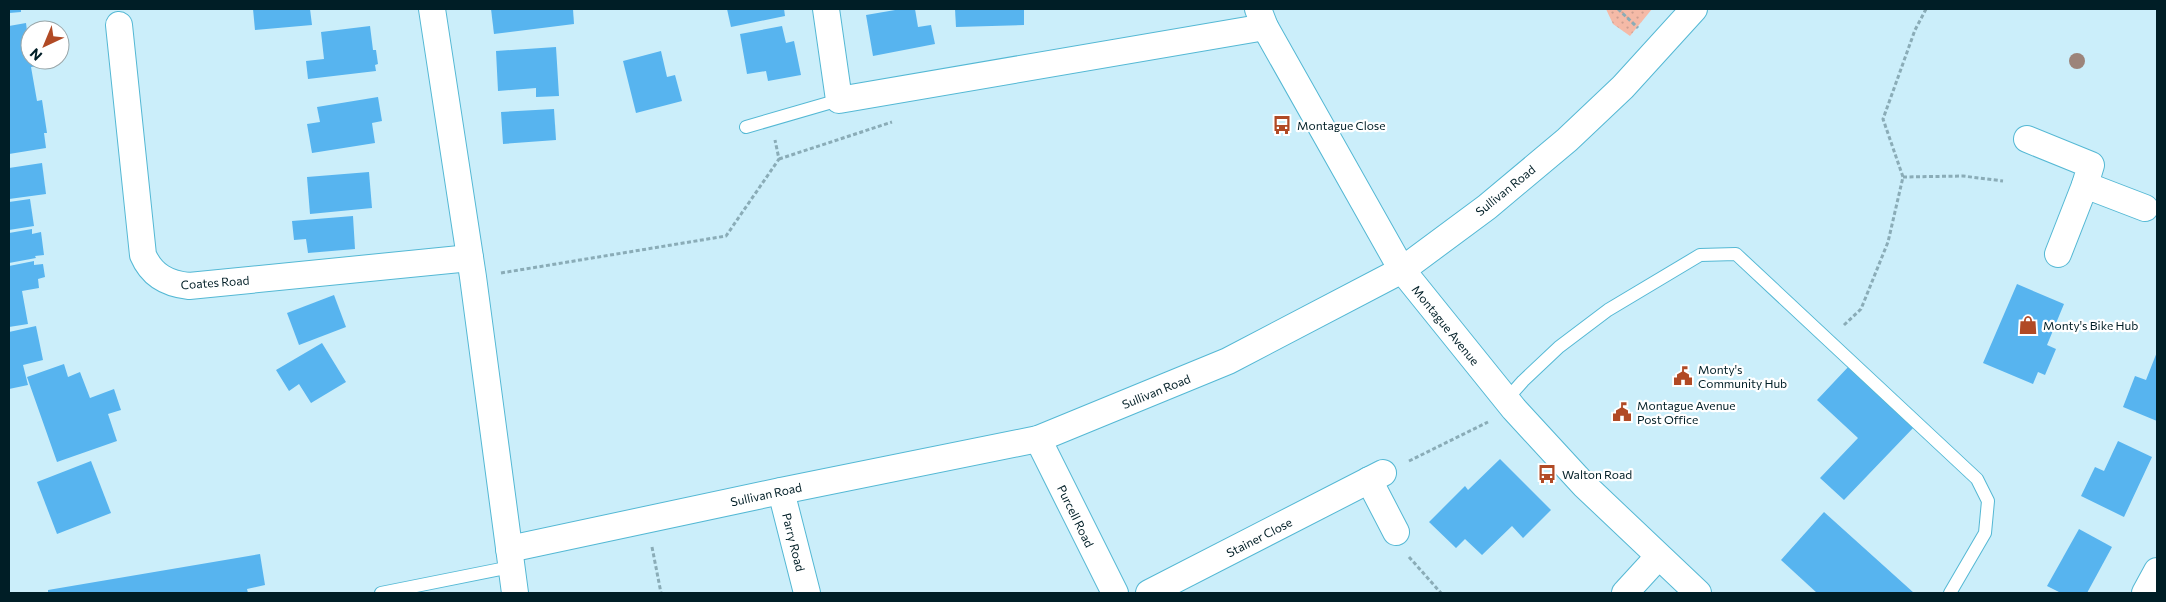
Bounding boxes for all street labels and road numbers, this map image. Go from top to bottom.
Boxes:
street label: Sullivan Road [1472,162,1538,218]
street label: Coates Road [180,273,250,291]
street label: Montague Avenue [1410,282,1482,368]
street label: Sullivan Road [1120,371,1192,411]
street label: Sullivan Road [729,480,803,508]
street label: Purcell Road [1055,483,1097,549]
street label: Parry Road [780,511,808,573]
street label: Stainer Close [1224,515,1294,559]

